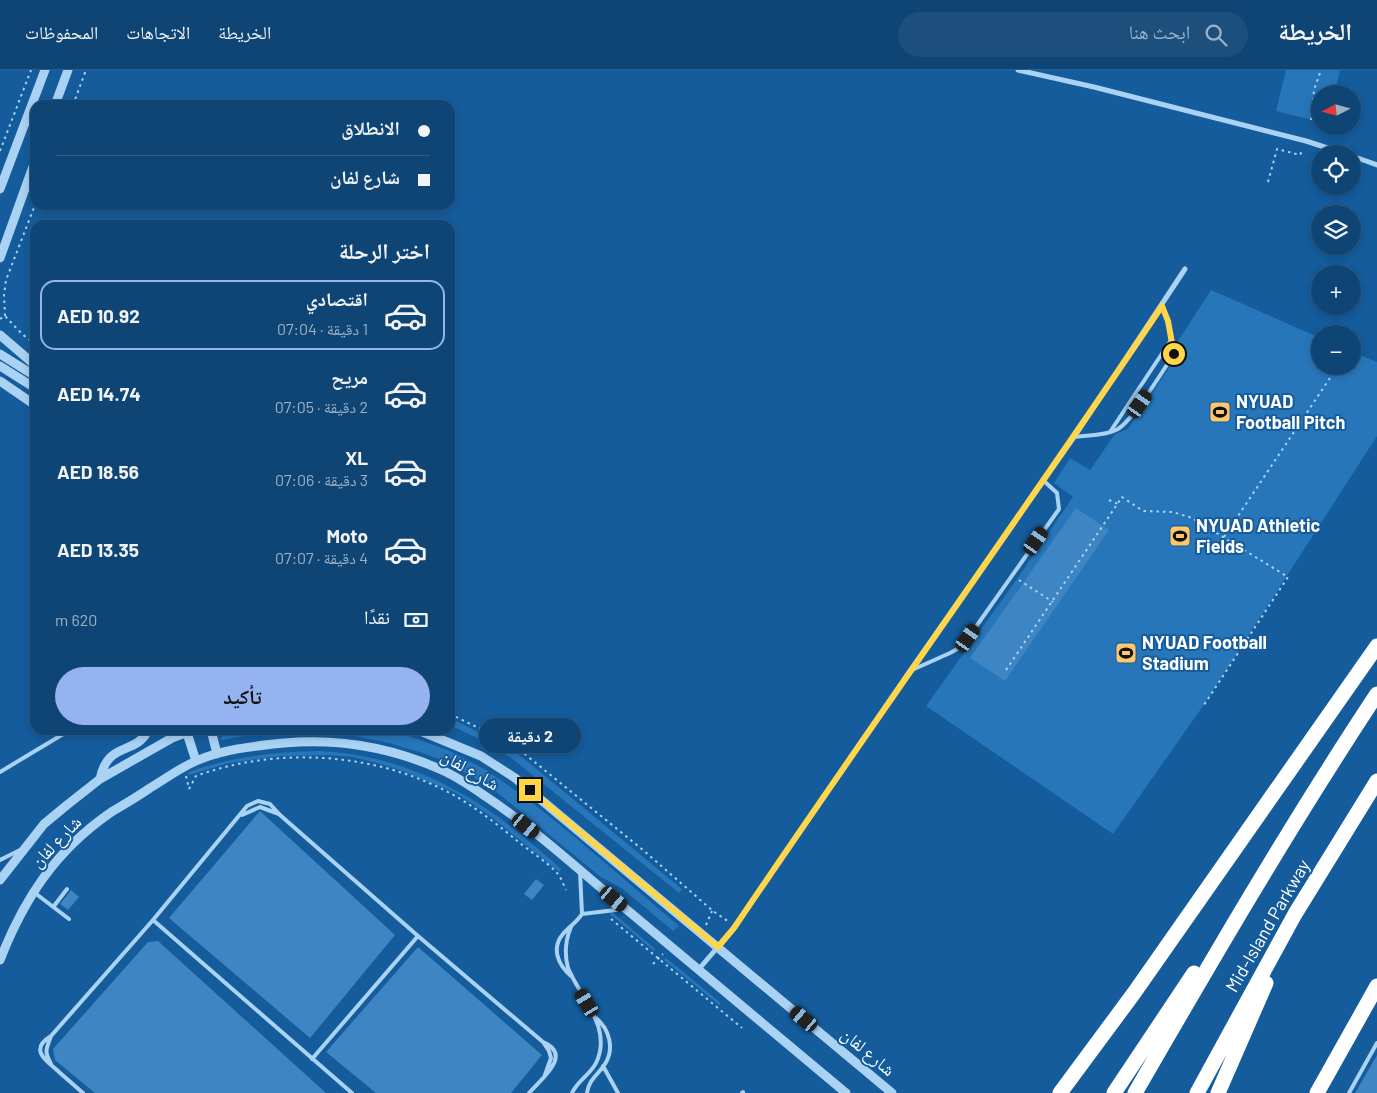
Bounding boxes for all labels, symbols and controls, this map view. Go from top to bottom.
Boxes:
search box [898,12,1248,57]
text: الخريطة [1278,16,1352,45]
text: ابحث هنا [1129,20,1190,43]
text: المحفوظات [25,21,98,43]
text: الاتجاهات [126,21,190,43]
text: الخريطة [218,21,271,43]
icon: search [1202,21,1230,49]
north arrow [1311,85,1361,135]
map controls [1311,85,1361,375]
text: الانطلاق [341,116,400,139]
button: locate [1311,145,1361,195]
text: شارع لفان [330,165,400,188]
button: layers [1311,205,1361,255]
text: اختر الرحلة [339,237,430,263]
button: + [1311,265,1361,315]
text: اقتصادي [306,287,368,310]
icon: car [383,293,428,338]
text: AED 10.92 [57,304,140,327]
text: 1 دقيقة · 07:04 [277,319,368,338]
button: − [1311,325,1361,375]
route start [1163,343,1185,365]
text: مريح [331,365,368,388]
icon: car [383,371,428,416]
text: AED 14.74 [57,382,141,405]
car [1125,387,1154,421]
place label: NYUAD Football Pitch [1236,390,1345,433]
text: 2 دقيقة · 07:05 [275,397,368,416]
sports icon: NYUAD Football Pitch [1208,400,1232,424]
text: XL [345,446,368,469]
icon: car [383,449,428,494]
text: AED 18.56 [57,460,139,483]
text: 3 دقيقة · 07:06 [275,470,368,489]
place label: NYUAD Athletic Fields [1196,514,1321,557]
text: Moto [326,524,368,547]
car [1021,524,1050,558]
sports icon: NYUAD Athletic Fields [1168,524,1192,548]
icon: car [383,527,428,572]
text: AED 13.35 [57,538,139,561]
text: 4 دقيقة · 07:07 [275,548,368,567]
text: نقدًا [364,605,390,628]
icon: cash [402,606,430,634]
text: 620 m [55,610,97,629]
car [953,621,982,655]
place label: NYUAD Football Stadium [1142,631,1267,674]
sports icon: NYUAD Football Stadium [1114,641,1138,665]
button: تأكيد [55,667,430,725]
callout: 2 دقيقة [479,718,581,752]
text: 2 دقيقة [507,726,553,745]
street label: شارع لفان [437,744,504,795]
route end [519,779,541,801]
street label: شارع لفان [25,811,86,873]
car [509,811,542,841]
street label: Mid-Island Parkway [1220,855,1314,996]
car [597,884,630,914]
car [572,986,601,1020]
car [787,1004,820,1034]
street label: شارع لفان [837,1022,900,1081]

